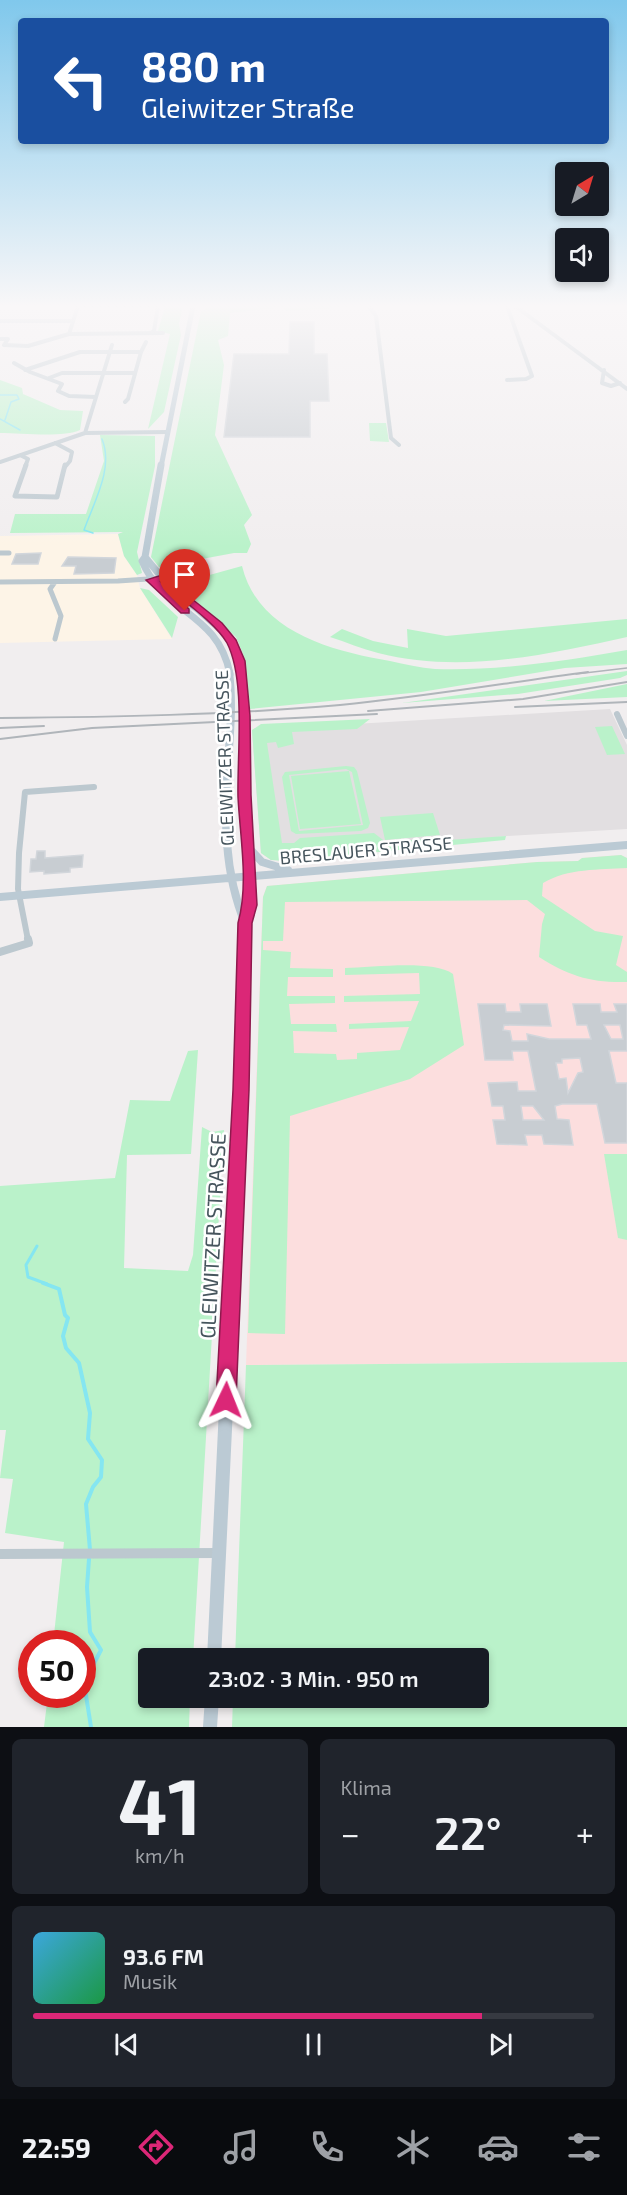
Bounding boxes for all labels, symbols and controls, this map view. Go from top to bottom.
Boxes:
text: 880 m [141,40,266,90]
icon: left [42,42,120,120]
text: Gleiwitzer Straße [141,91,355,123]
north arrow [555,162,609,216]
map controls [555,162,609,282]
button: sound [555,228,609,282]
pin [159,549,210,611]
icon: arrive [168,558,201,591]
street label: GLEIWITZER STRASSE [210,670,238,846]
street label: BRESLAUER STRASSE [279,831,453,869]
street label: GLEIWITZER STRASSE [194,1133,230,1339]
position arrow [194,1368,258,1432]
speed limit sign: 50 [18,1630,96,1708]
text: 23:02 · 3 Min. · 950 m [208,1665,419,1691]
text: 41 [118,1757,201,1851]
text: Klima [341,1775,392,1799]
text: 22° [434,1805,502,1859]
text: − [341,1813,360,1853]
text: + [576,1813,594,1853]
text: km/h [135,1843,185,1867]
text: 93.6 FM [123,1943,204,1969]
text: Musik [123,1969,177,1993]
icon: previous [110,2028,143,2061]
icon: pause [297,2028,330,2061]
icon: next [484,2028,517,2061]
icon: directions [135,2126,177,2168]
icon: music [220,2126,262,2168]
icon: phone [306,2126,348,2168]
icon: climate [392,2126,434,2168]
icon: car [477,2126,519,2168]
icon: filters [563,2126,605,2168]
text: 22:59 [22,2131,91,2163]

